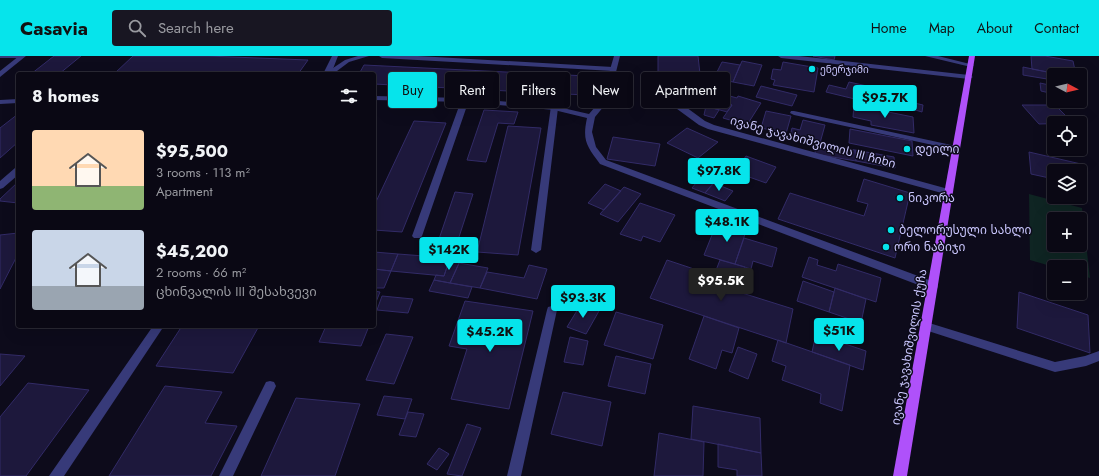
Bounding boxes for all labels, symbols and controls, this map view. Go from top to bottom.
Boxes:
search box [112,10,392,46]
text: Casavia [20,15,88,42]
icon: search [126,17,148,39]
text: Search here [158,17,234,39]
text: Home [871,18,907,38]
text: Map [929,18,955,38]
text: About [977,18,1012,38]
text: Contact [1034,18,1079,38]
place label: ენერჯიმი [820,62,869,77]
marker: ენერჯიმი [807,64,817,74]
north arrow [1047,68,1087,108]
map controls [1047,68,1087,300]
chip: Buy [388,72,437,108]
chip: Rent [445,72,499,108]
chip: Filters [507,72,570,108]
chip: New [578,72,633,108]
chip: Apartment [641,72,730,108]
text: 8 homes [32,84,99,108]
icon: filters [338,85,360,107]
pin: $95.7K [852,85,918,119]
text: $95.7K [862,88,908,107]
street label: ივანე ჯავახიშვილის III ჩიხი [728,111,898,173]
button: locate [1047,116,1087,156]
text: $95,500 [156,139,228,163]
place label: დეილი [915,140,959,158]
marker: დეილი [902,144,912,154]
icon: home [64,146,112,194]
pin: $97.8K [686,158,752,192]
text: $97.8K [697,161,741,180]
text: 3 rooms · 113 m² [156,163,250,182]
button: layers [1047,164,1087,204]
text: Apartment [156,182,213,201]
place label: ნიკორა [908,189,955,207]
marker: ნიკორა [895,193,905,203]
pin: $48.1K [694,209,760,243]
text: $48.1K [704,212,750,231]
button: + [1047,212,1087,252]
place label: ბელორუსული სახლი [899,221,1032,239]
marker: ბელორუსული სახლი [886,225,896,235]
pin: $142K [421,237,477,271]
place label: ორი ნაბიჯი [894,238,965,256]
text: $45,200 [156,239,229,263]
text: $142K [428,240,470,259]
marker: ორი ნაბიჯი [881,242,891,252]
icon: home [64,246,112,294]
button: − [1047,260,1087,300]
text: 2 rooms · 66 m² [156,263,246,282]
pin: $95.5K [688,268,754,302]
street label: ივანე ჯავახიშვილის ქუჩა [886,268,932,426]
text: $95.5K [698,271,744,290]
text: ცხინვალის III შესახვევი [156,282,317,301]
pin: $93.3K [550,285,616,319]
text: $93.3K [560,288,606,307]
pin: $51K [815,318,863,352]
pin: $45.2K [457,319,523,353]
text: $51K [823,321,855,340]
text: $45.2K [466,322,514,341]

